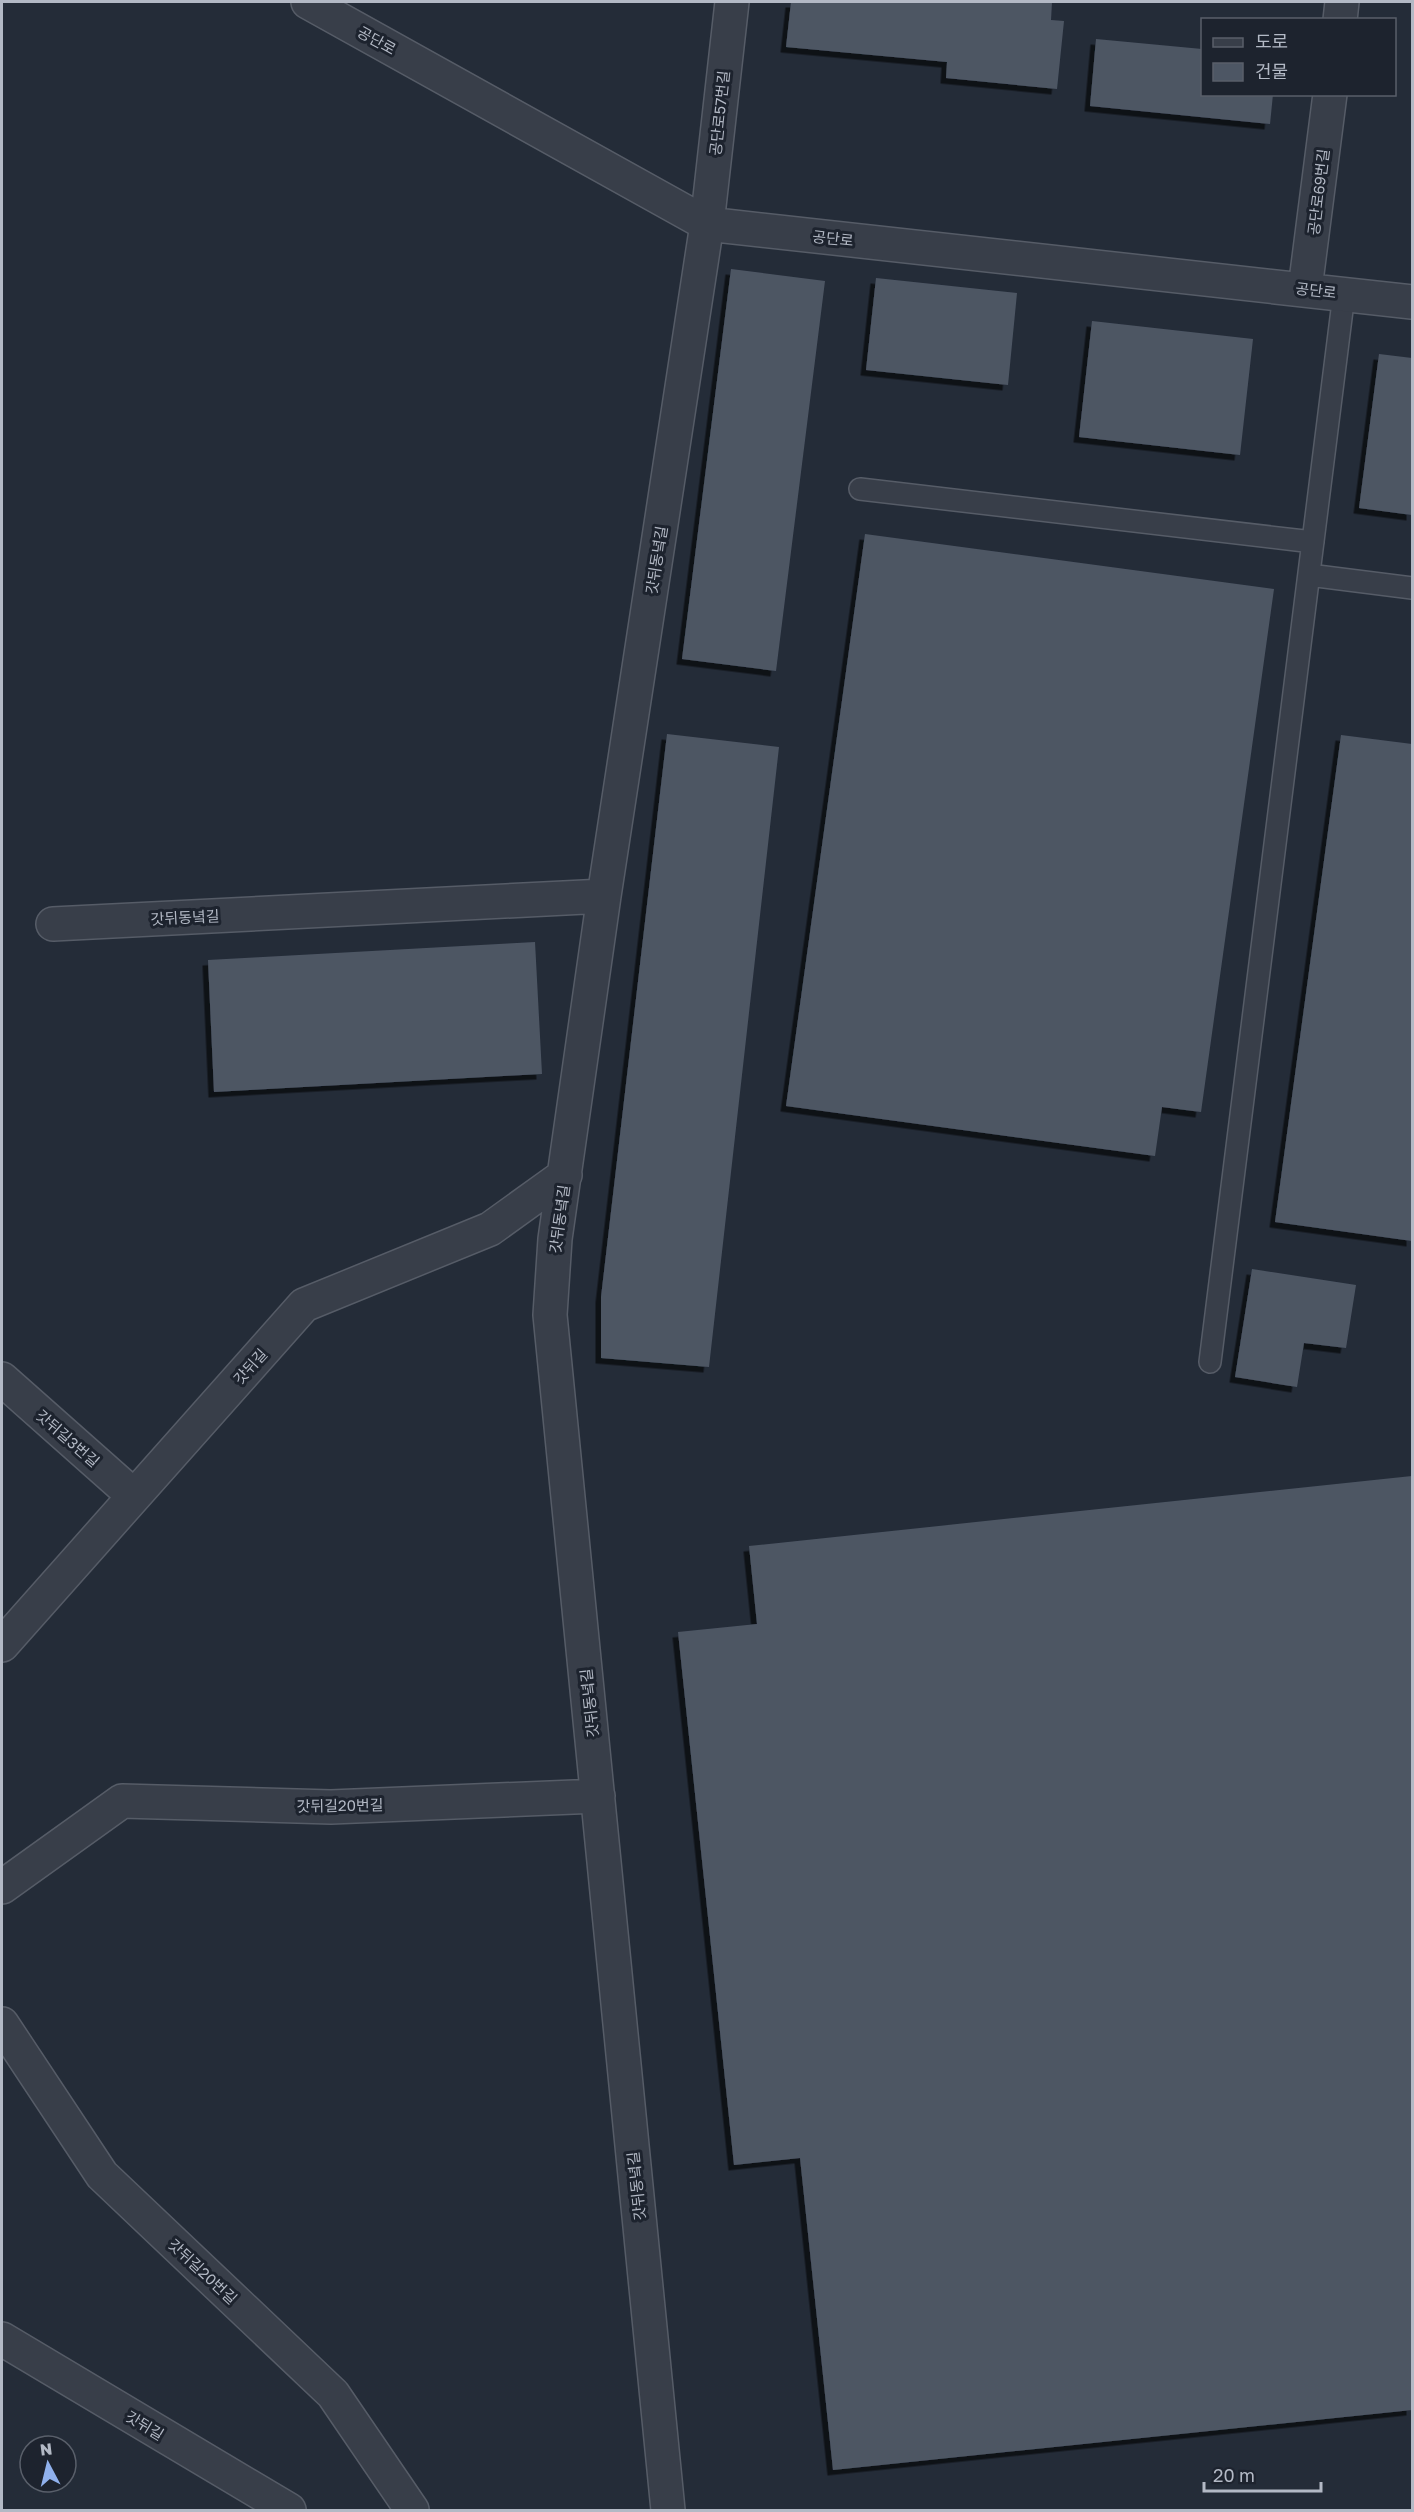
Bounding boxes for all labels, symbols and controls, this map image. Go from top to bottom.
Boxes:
legend [1201,18,1396,96]
street label: 공단로 [355,22,399,58]
text: 도로 [1255,30,1288,52]
text: 건물 [1255,60,1288,82]
street label: 공단로57번길 [706,69,732,157]
street label: 공단로69번길 [1304,148,1332,236]
street label: 공단로 [811,227,855,249]
street label: 공단로 [1294,279,1338,301]
street label: 갓뒤동녘길 [642,525,670,595]
street label: 갓뒤동녘길 [150,906,220,928]
street label: 갓뒤동녘길 [545,1184,573,1254]
street label: 갓뒤길 [229,1345,271,1387]
street label: 갓뒤길3번길 [33,1406,103,1470]
street label: 갓뒤동녘길 [576,1668,602,1738]
street label: 갓뒤길20번길 [296,1795,384,1815]
street label: 갓뒤동녘길 [623,2151,649,2221]
street label: 갓뒤길20번길 [165,2235,241,2307]
street label: 갓뒤길 [123,2407,167,2443]
north arrow [18,2434,78,2494]
text: N [39,2438,53,2460]
scale bar [1204,2455,1321,2493]
text: 20 m [1213,2464,1255,2486]

